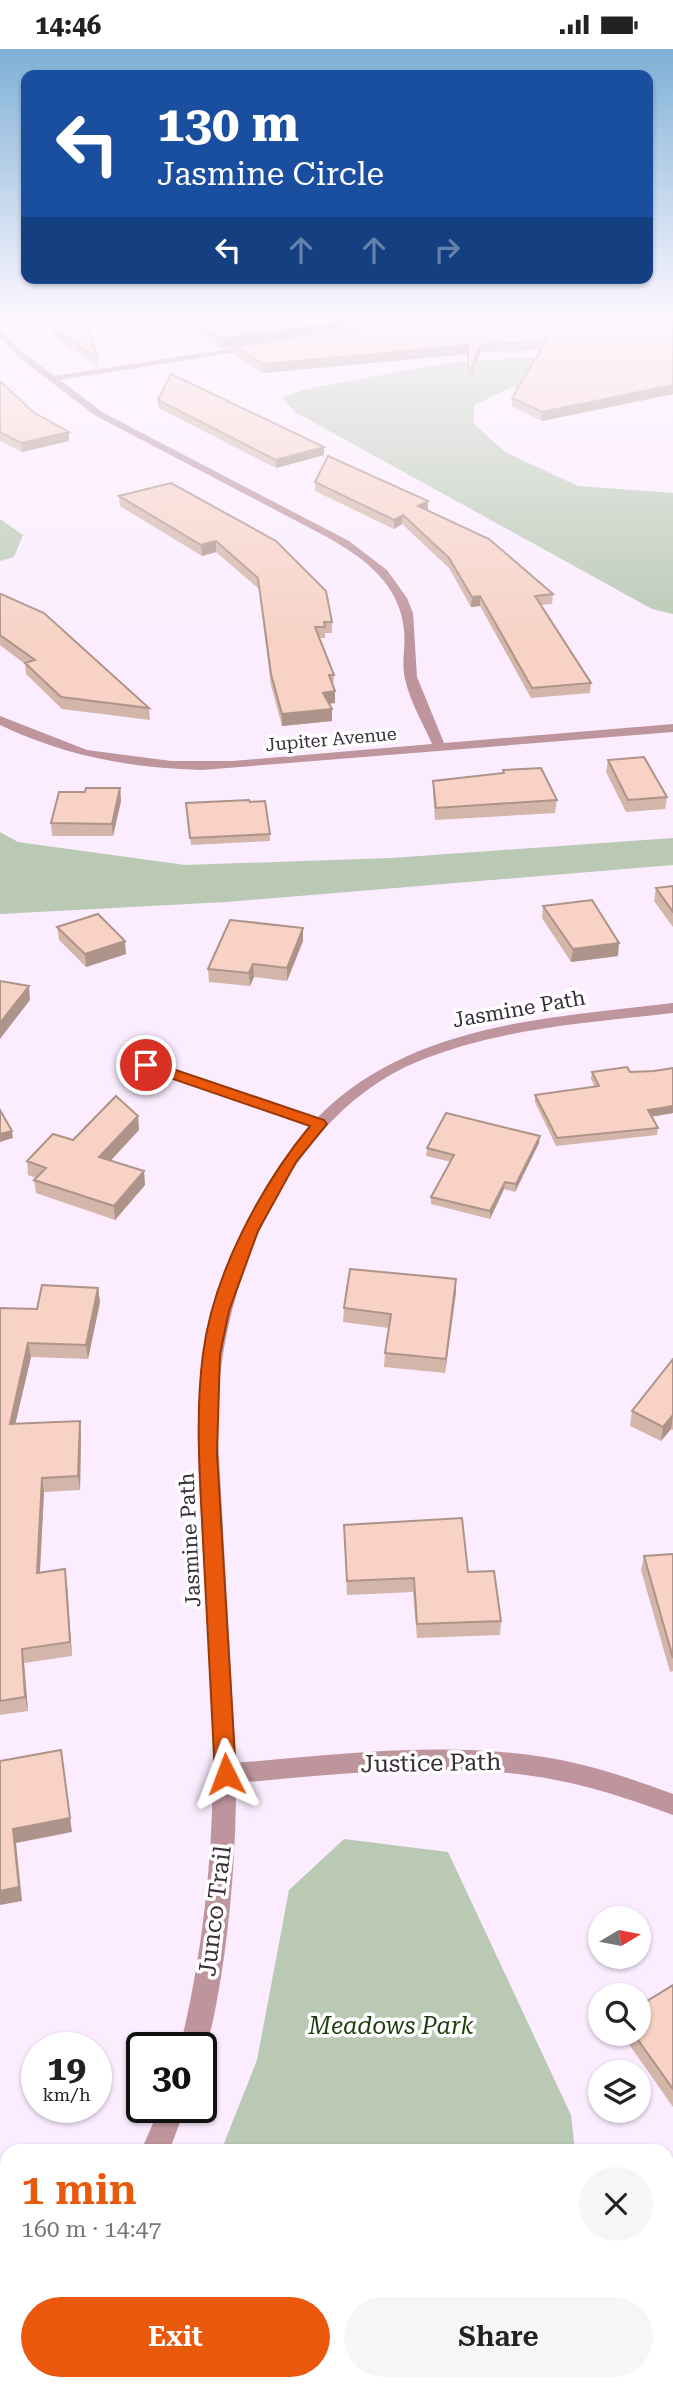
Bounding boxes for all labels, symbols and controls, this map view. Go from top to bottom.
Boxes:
text: 14:46 [35,10,101,40]
text: 130 m [157,96,299,153]
icon: left [42,98,133,189]
text: Jasmine Circle [157,155,384,193]
icon: left [209,231,247,269]
icon: ahead [282,231,320,269]
icon: ahead [355,231,393,269]
icon: right [428,231,466,269]
street label: Jupiter Avenue [265,723,398,755]
street label: Jasmine Path [451,985,588,1032]
pin [116,1035,176,1095]
icon: arrive [127,1046,165,1084]
street label: Jasmine Path [174,1472,206,1608]
position arrow [189,1737,263,1811]
street label: Justice Path [360,1748,502,1778]
street label: Junco Trail [193,1844,237,1978]
north arrow [588,1906,651,1969]
map controls [588,1906,651,2123]
button: search [588,1983,651,2046]
park label: Meadows Park [307,2012,474,2040]
speed limit sign: 30 [126,2032,217,2123]
text: 19 [47,2048,86,2089]
button: layers [588,2060,651,2123]
text: km/h [42,2084,91,2105]
text: 1 min [21,2165,137,2214]
button: close [579,2167,653,2241]
text: 160 m · 14:47 [21,2216,161,2243]
button: Exit [21,2297,330,2377]
button: Share [344,2297,653,2377]

